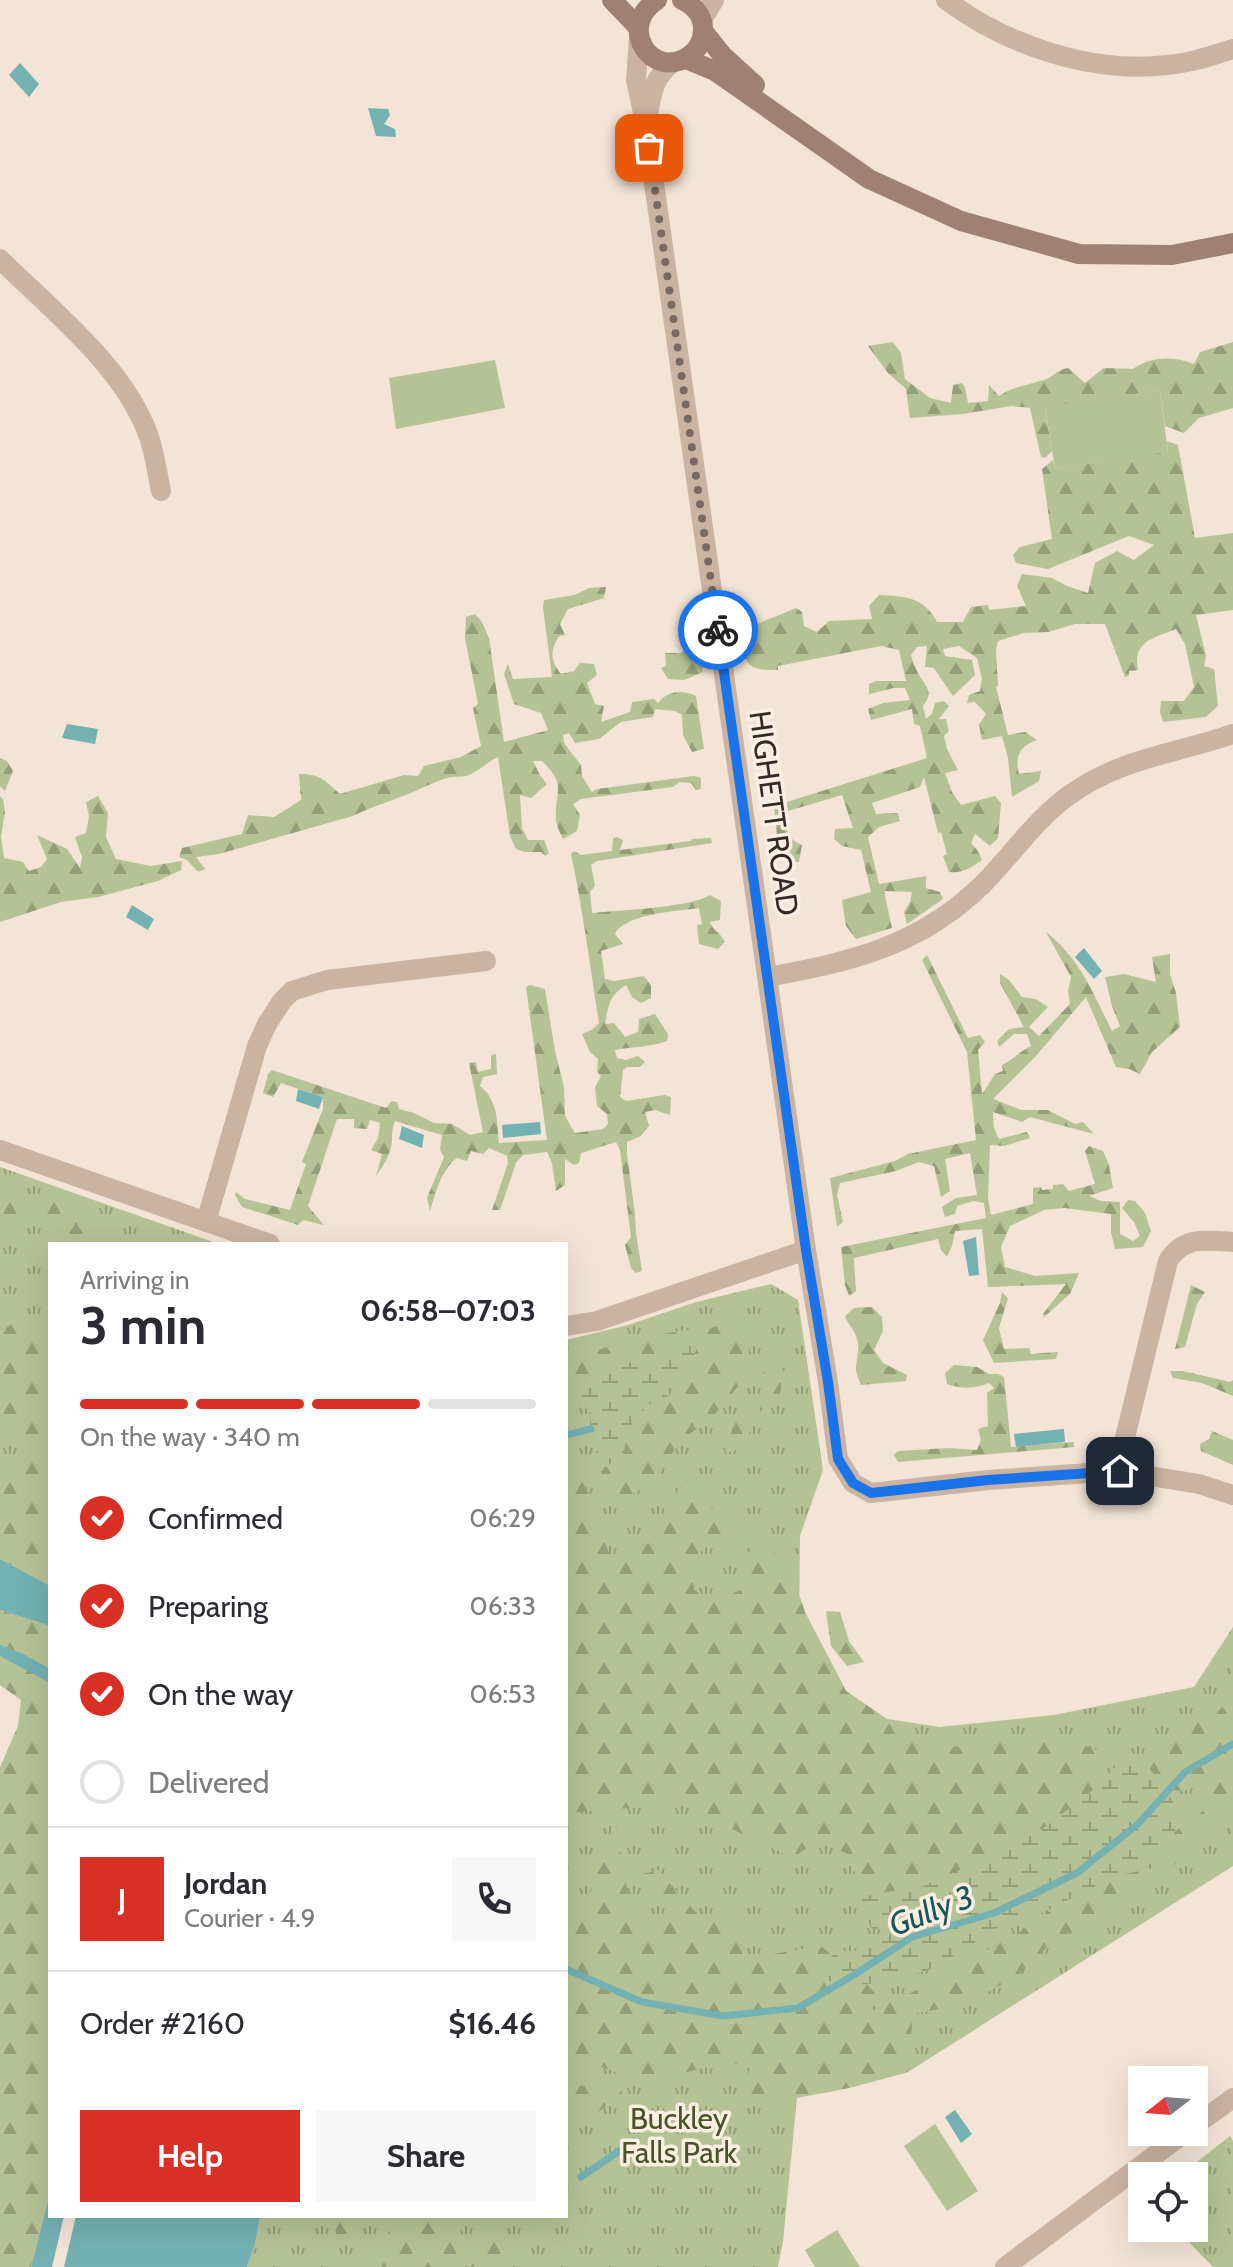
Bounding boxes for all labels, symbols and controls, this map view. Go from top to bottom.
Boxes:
pin [615,114,683,182]
icon: bag [627,126,671,170]
courier [678,590,758,670]
icon: bike [696,608,740,652]
street label: HIGHETT ROAD [741,708,807,918]
text: Arriving in [80,1264,190,1296]
text: 06:58–07:03 [360,1292,536,1329]
text: 3 min [80,1294,206,1357]
text: On the way · 340 m [80,1421,300,1453]
pin [1086,1437,1154,1505]
icon: home [1098,1449,1142,1493]
icon: check [80,1496,124,1540]
text: Confirmed [148,1500,283,1537]
text: 06:29 [469,1502,536,1534]
icon: check [80,1584,124,1628]
text: Preparing [148,1588,268,1625]
text: 06:33 [470,1590,536,1622]
icon: check [80,1672,124,1716]
text: On the way [148,1676,293,1713]
text: 06:53 [470,1678,536,1710]
text: Delivered [148,1764,269,1801]
button: phone [452,1857,536,1941]
text: Jordan [184,1865,267,1902]
water label: Gully 3 [883,1876,979,1944]
text: J [118,1881,126,1918]
text: Courier · 4.9 [184,1902,316,1934]
text: Order #2160 [80,2005,245,2042]
text: $16.46 [449,2005,536,2042]
north arrow [1128,2066,1208,2146]
map controls [1128,2066,1208,2242]
park label: Buckley Falls Park [621,2100,737,2171]
button: Help [80,2110,300,2202]
button: Share [316,2110,536,2202]
button: locate [1128,2162,1208,2242]

